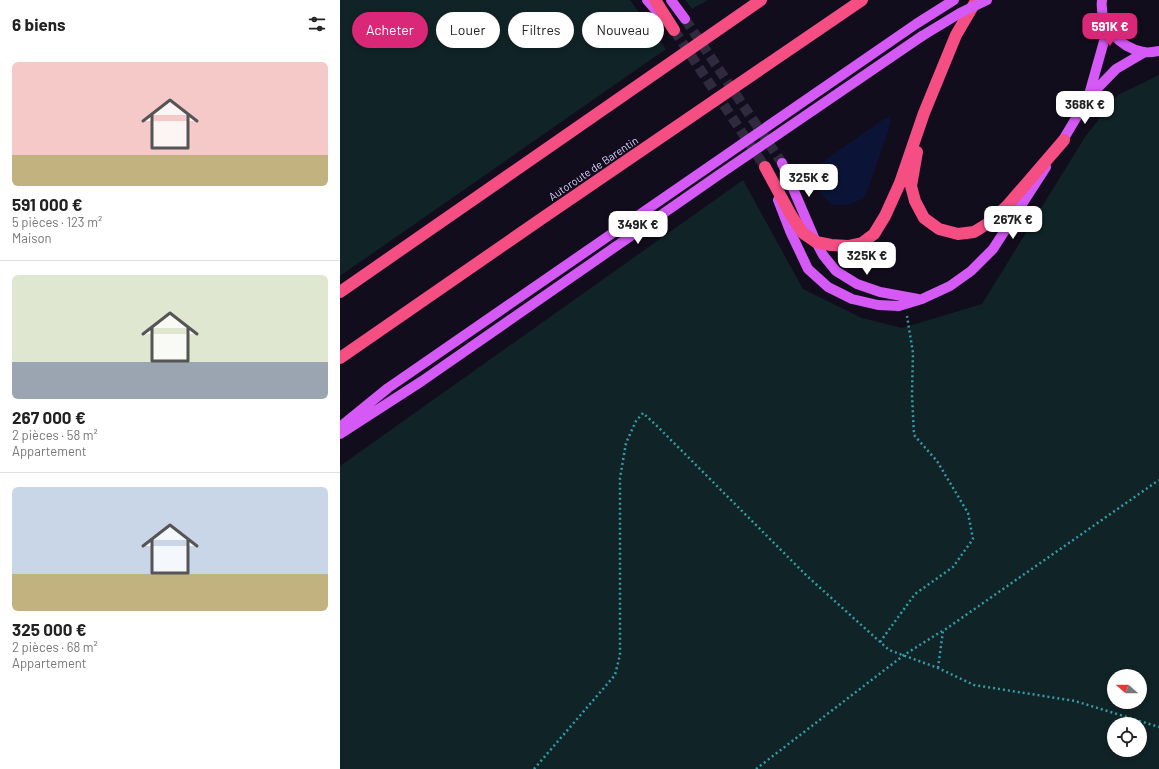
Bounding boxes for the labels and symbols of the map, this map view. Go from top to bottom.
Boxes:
pin: 591K € [1077,13,1143,47]
pin: 368K € [1052,91,1118,125]
street label: Autoroute de Barentin [546,133,640,203]
pin: 325K € [776,164,842,198]
pin: 267K € [980,206,1046,240]
pin: 349K € [605,211,671,245]
pin: 325K € [834,242,900,276]
north arrow [1107,669,1147,709]

